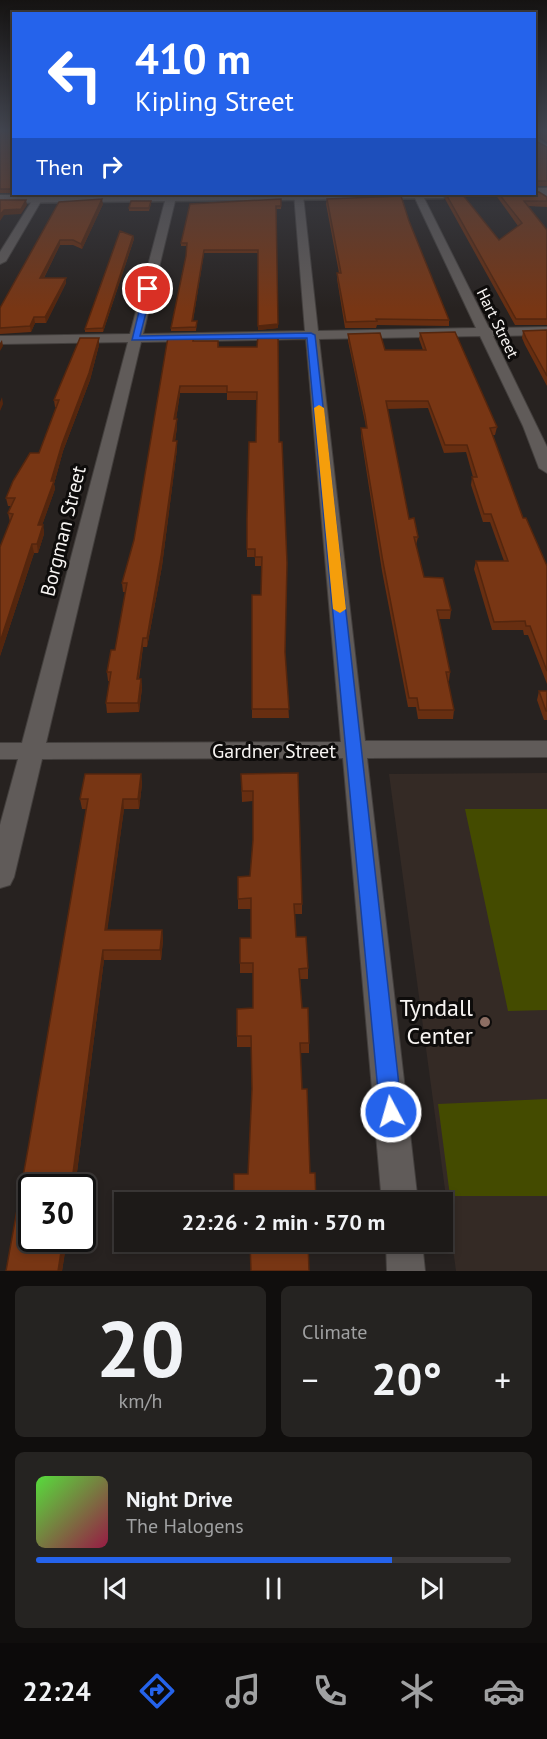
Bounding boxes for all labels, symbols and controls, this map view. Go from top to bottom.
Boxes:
text: 410 m [135,31,251,86]
icon: left [36,36,114,114]
text: Kipling Street [135,84,294,118]
icon: right [95,150,128,183]
text: Then [36,153,83,181]
pin [122,263,173,314]
icon: arrive [131,272,164,305]
street label: Hart Street [473,285,524,362]
street label: Borgman Street [34,463,92,599]
street label: Gardner Street [212,738,336,764]
place label: Tyndall Center [400,992,473,1051]
marker: Tyndall Center [478,1015,492,1029]
position arrow [359,1080,423,1144]
speed limit sign: 30 [18,1174,96,1252]
text: 22:26 · 2 min · 570 m [182,1208,385,1236]
text: 20 [96,1298,185,1399]
text: Climate [302,1319,368,1345]
text: 20° [371,1349,442,1407]
text: − [302,1358,319,1401]
text: + [494,1358,511,1401]
text: km/h [119,1388,162,1414]
text: Night Drive [126,1485,233,1513]
text: The Halogens [126,1513,244,1539]
icon: previous [99,1572,132,1605]
icon: pause [257,1572,290,1605]
icon: next [415,1572,448,1605]
icon: directions [136,1670,178,1712]
icon: music [222,1670,264,1712]
icon: phone [309,1670,351,1712]
icon: climate [396,1670,438,1712]
icon: car [483,1670,525,1712]
text: 22:24 [22,1674,91,1708]

